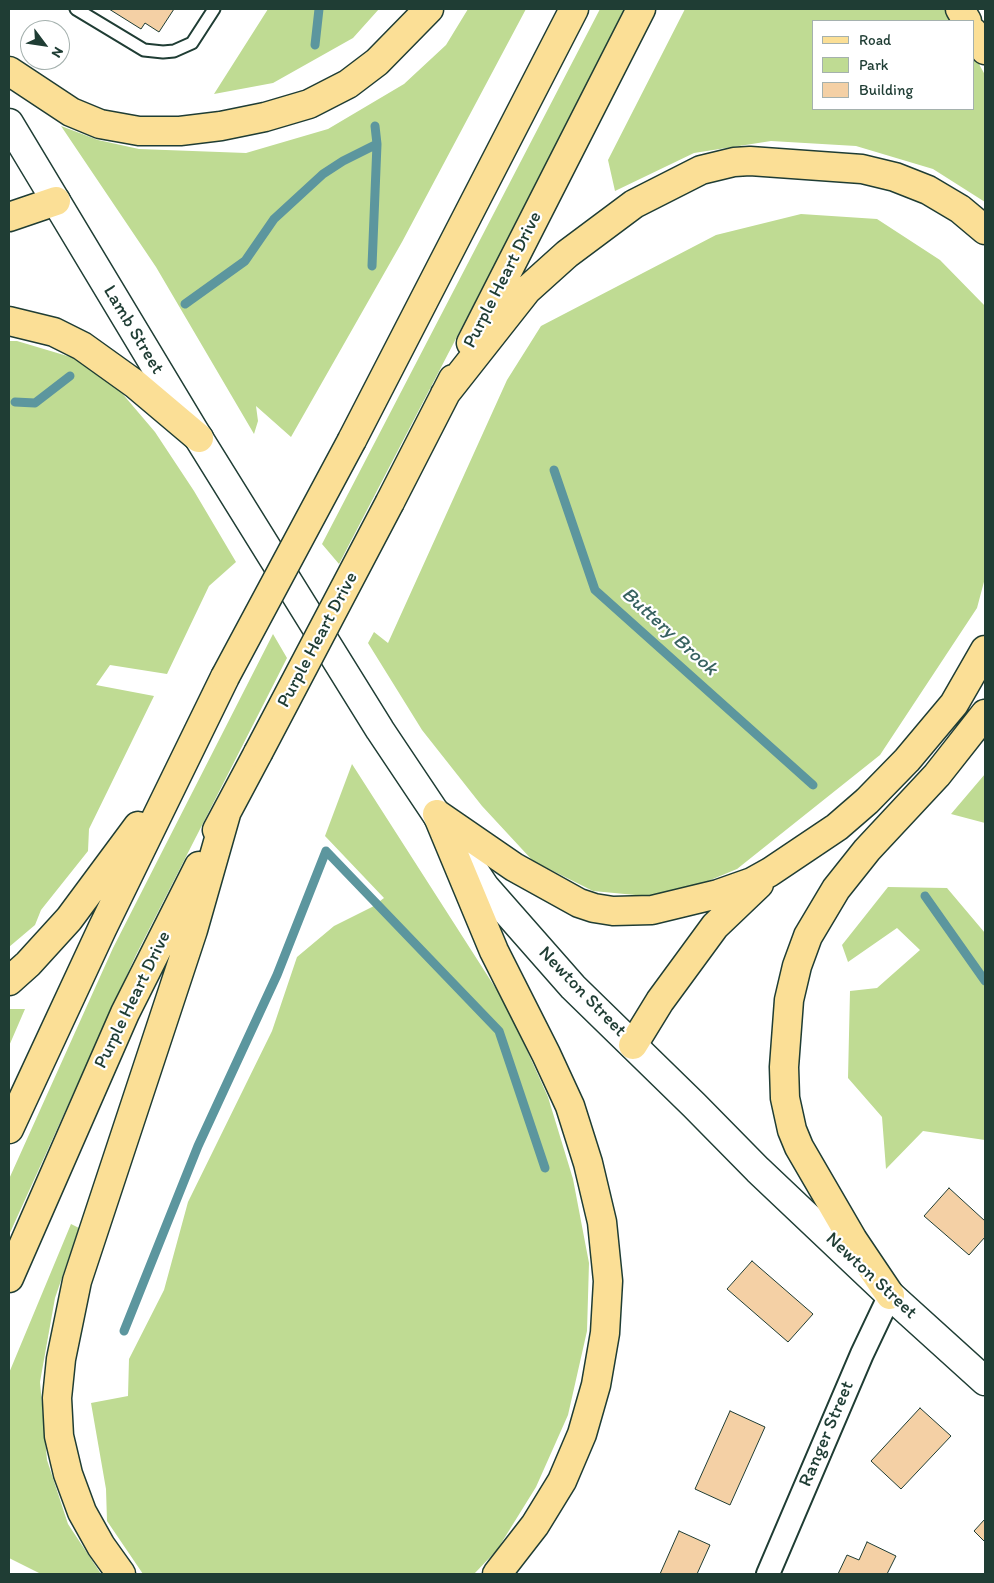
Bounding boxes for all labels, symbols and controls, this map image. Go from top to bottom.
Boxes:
north arrow [20,20,70,70]
legend [812,20,974,110]
text: Road [859,31,891,49]
text: N [48,44,67,61]
text: Park [859,56,889,74]
text: Building [859,81,913,99]
street label: Purple Heart Drive [459,208,547,352]
street label: Lamb Street [98,281,168,379]
street label: Purple Heart Drive [273,568,363,712]
water label: Buttery Brook [616,583,722,681]
street label: Purple Heart Drive [90,927,176,1073]
street label: Newton Street [533,942,631,1042]
street label: Newton Street [820,1228,922,1324]
street label: Ranger Street [794,1378,860,1490]

